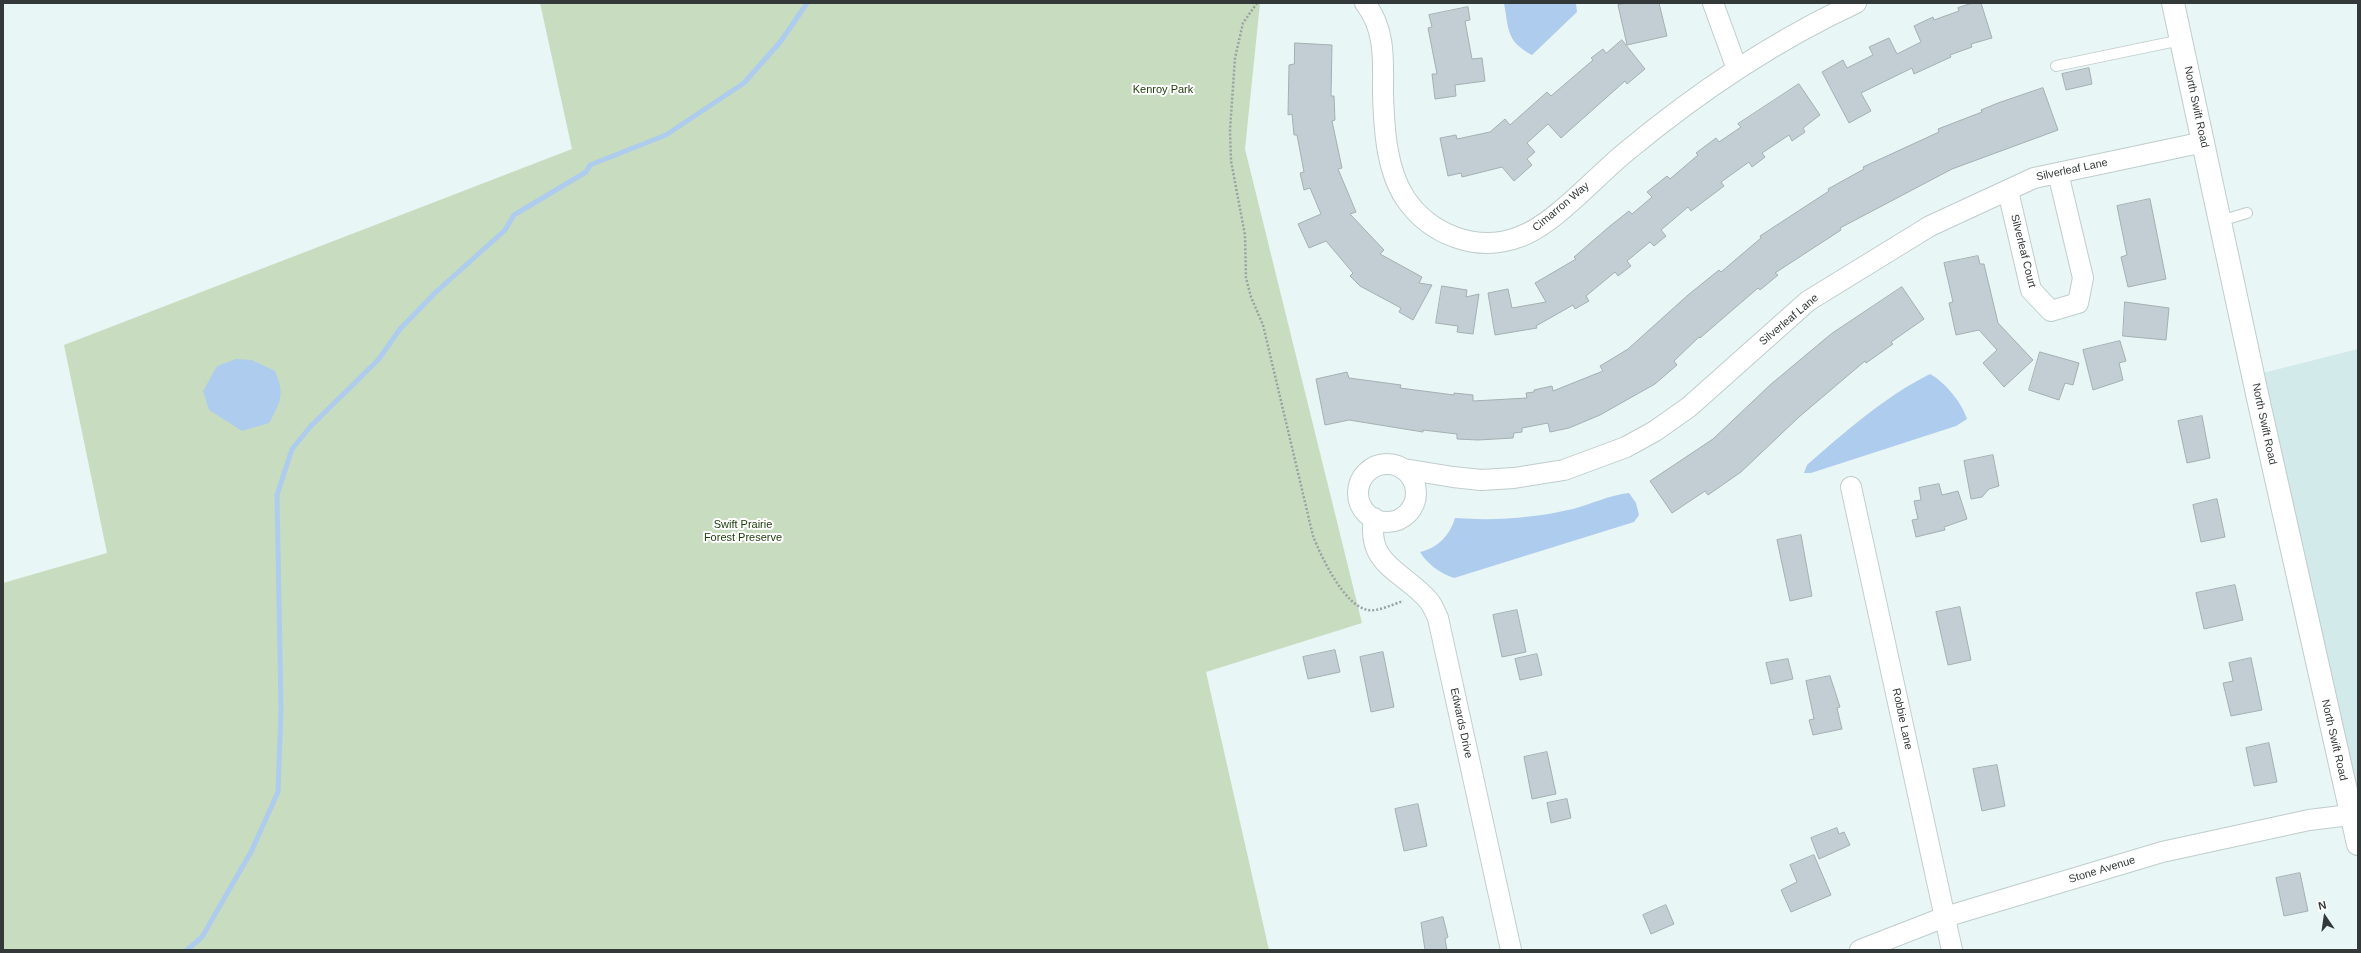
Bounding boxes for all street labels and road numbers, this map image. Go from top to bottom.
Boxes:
street label: North Swift Road [2181,65,2211,149]
street label: Silverleaf Lane [2035,156,2109,184]
street label: Cimarron Way [1530,179,1592,235]
street label: Silverleaf Court [2008,213,2038,289]
street label: Silverleaf Lane [1757,292,1821,348]
street label: North Swift Road [2249,382,2279,466]
street label: Edwards Drive [1447,687,1475,759]
street label: Robbie Lane [1889,687,1915,751]
street label: North Swift Road [2318,698,2350,782]
street label: Stone Avenue [2067,854,2137,886]

